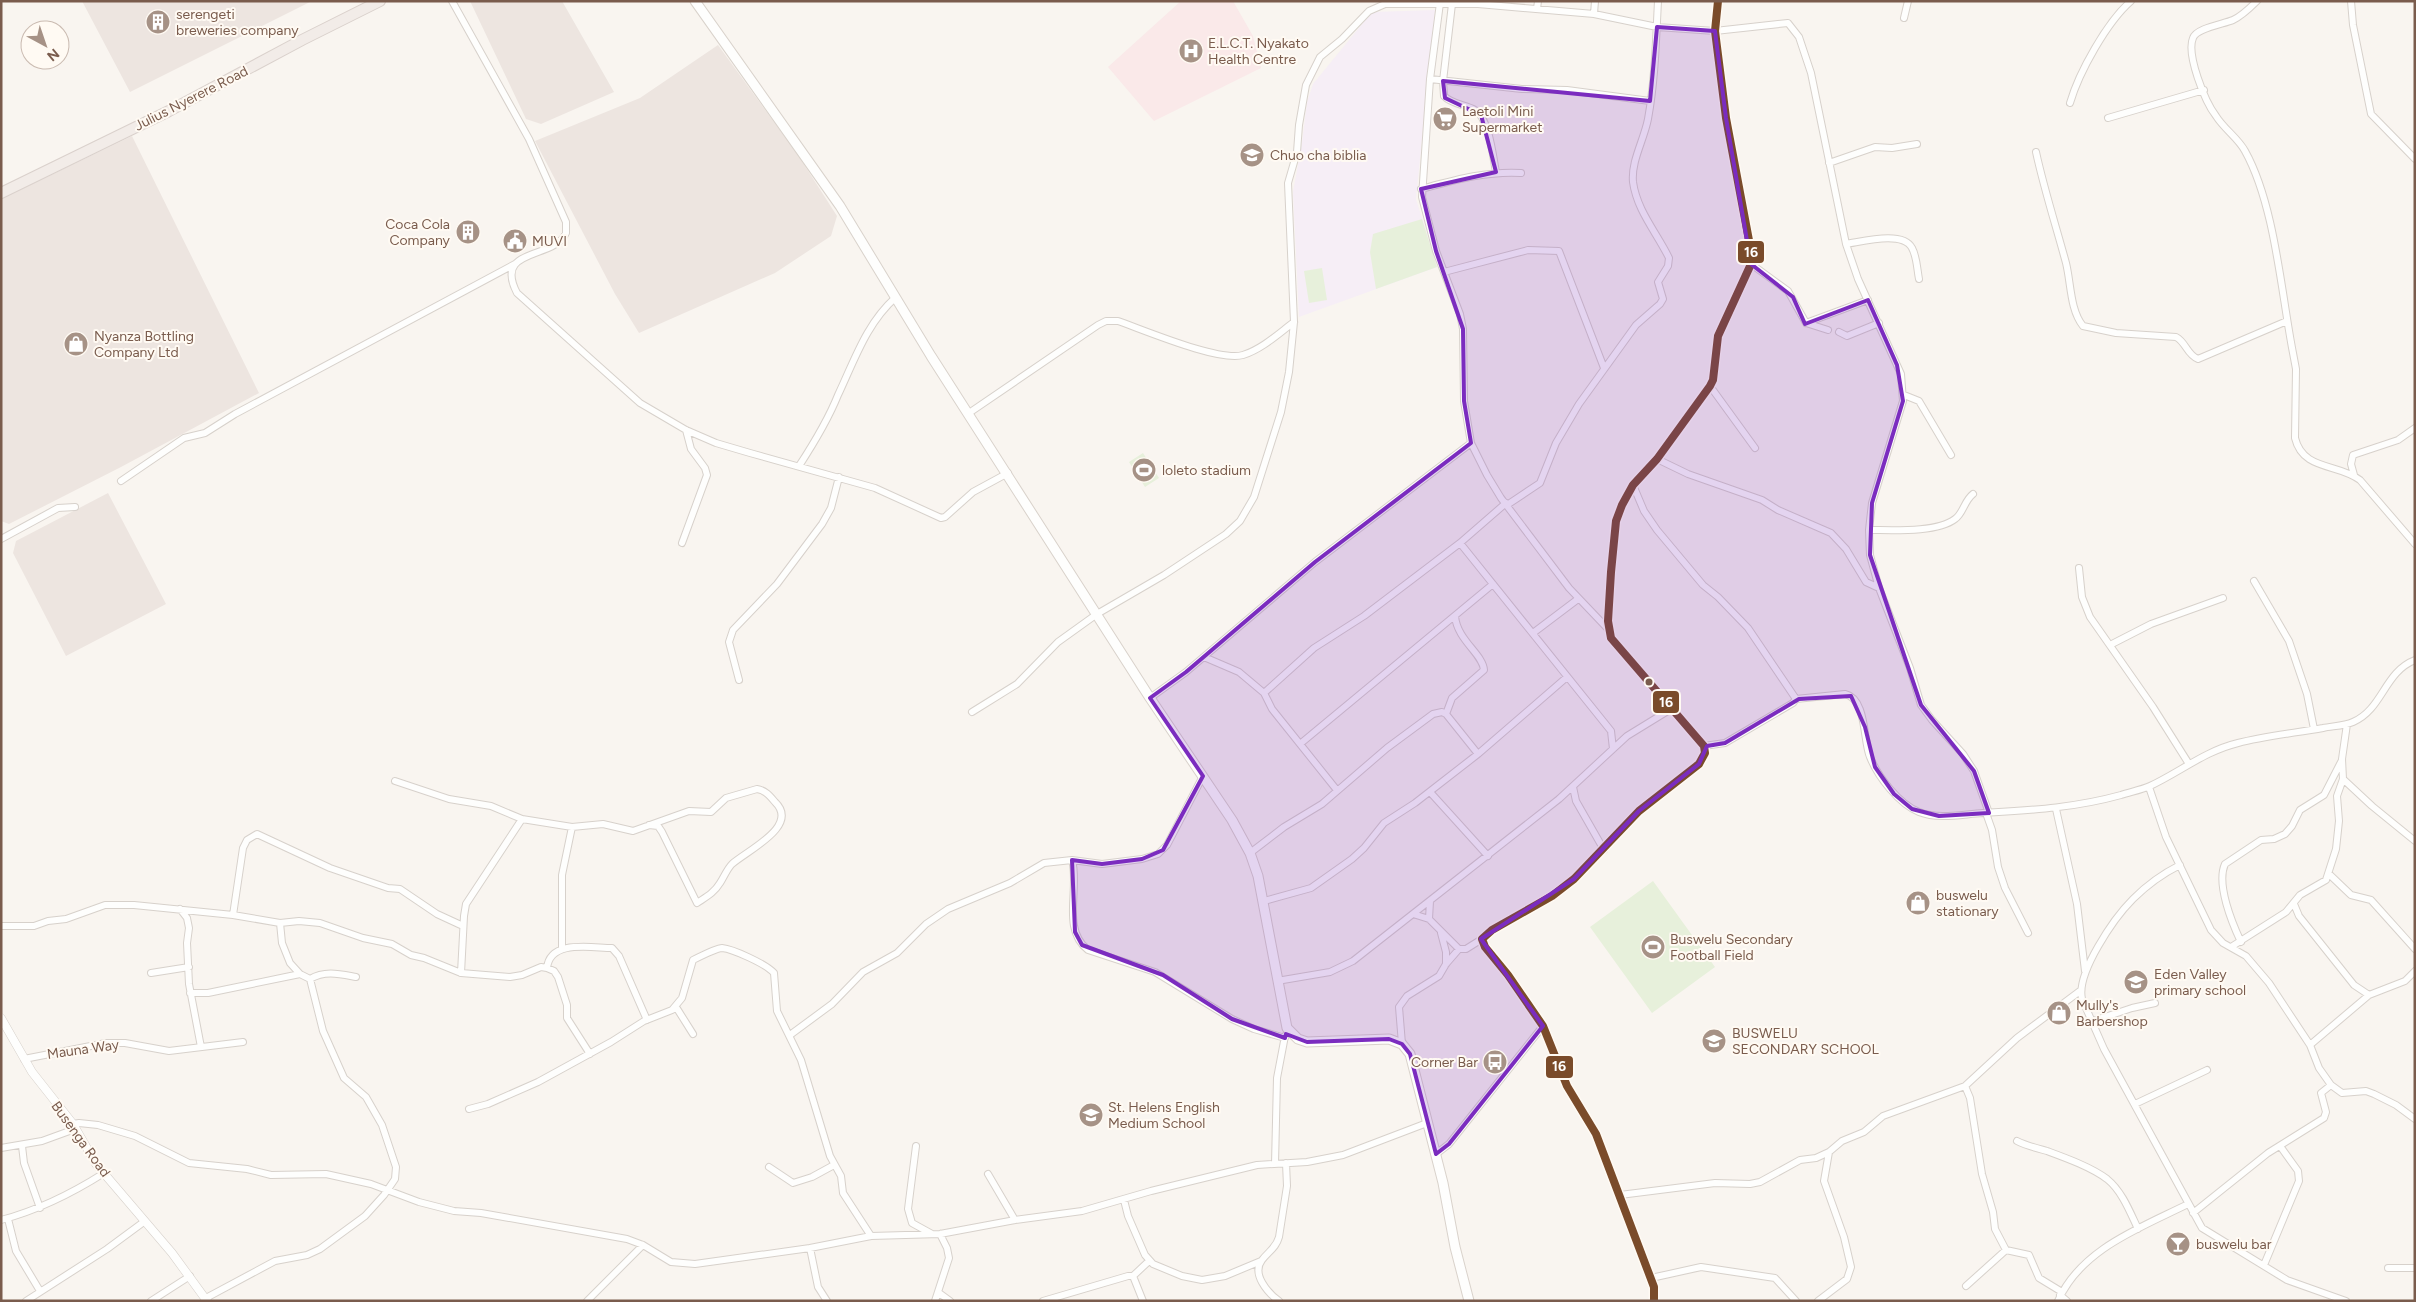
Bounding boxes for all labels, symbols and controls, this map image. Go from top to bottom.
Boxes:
place label: serengeti breweries company [176,6,299,39]
building icon: serengeti breweries company [145,9,171,35]
north arrow [20,20,70,70]
place label: E.L.C.T. Nyakato Health Centre [1208,35,1309,68]
hospital icon: E.L.C.T. Nyakato Health Centre [1178,38,1204,64]
text: N [43,45,63,65]
street label: Julius Nyerere Road [132,62,251,134]
place label: Laetoli Mini Supermarket [1462,103,1542,136]
supermarket icon: Laetoli Mini Supermarket [1432,106,1458,132]
school or university icon: Chuo cha biblia [1239,142,1265,168]
place label: Chuo cha biblia [1270,147,1366,164]
place label: Coca Cola Company [385,216,451,249]
building icon: Coca Cola Company [455,219,481,245]
public building icon: MUVI [502,228,528,254]
place label: MUVI [532,233,567,250]
line badge: 16 [1737,240,1765,264]
text: 16 [1744,244,1758,261]
place label: Nyanza Bottling Company Ltd [94,328,194,361]
shop icon: Nyanza Bottling Company Ltd [63,331,89,357]
sports icon: loleto stadium [1131,457,1157,483]
place label: loleto stadium [1162,462,1251,479]
unlabelled marker [1644,677,1654,687]
line badge: 16 [1652,690,1680,714]
text: 16 [1659,694,1673,711]
place label: buswelu stationary [1936,887,1999,920]
shop icon: buswelu stationary [1905,890,1931,916]
place label: Buswelu Secondary Football Field [1670,931,1794,964]
sports icon: Buswelu Secondary Football Field [1640,934,1666,960]
place label: Eden Valley primary school [2154,966,2246,999]
school or university icon: Eden Valley primary school [2123,969,2149,995]
place label: Mully's Barbershop [2076,997,2148,1030]
shop icon: Mully's Barbershop [2046,1000,2072,1026]
place label: BUSWELU SECONDARY SCHOOL [1732,1025,1879,1058]
school or university icon: BUSWELU SECONDARY SCHOOL [1701,1028,1727,1054]
street label: Mauna Way [46,1036,121,1063]
bus stop icon: Corner Bar [1482,1049,1508,1075]
place label: Corner Bar [1411,1054,1478,1071]
line badge: 16 [1545,1055,1574,1079]
text: 16 [1552,1058,1566,1075]
street label: Busenga Road [47,1098,114,1180]
place label: St. Helens English Medium School [1108,1099,1220,1132]
school or university icon: St. Helens English Medium School [1078,1102,1104,1128]
bar icon: buswelu bar [2165,1231,2191,1257]
place label: buswelu bar [2196,1236,2272,1253]

